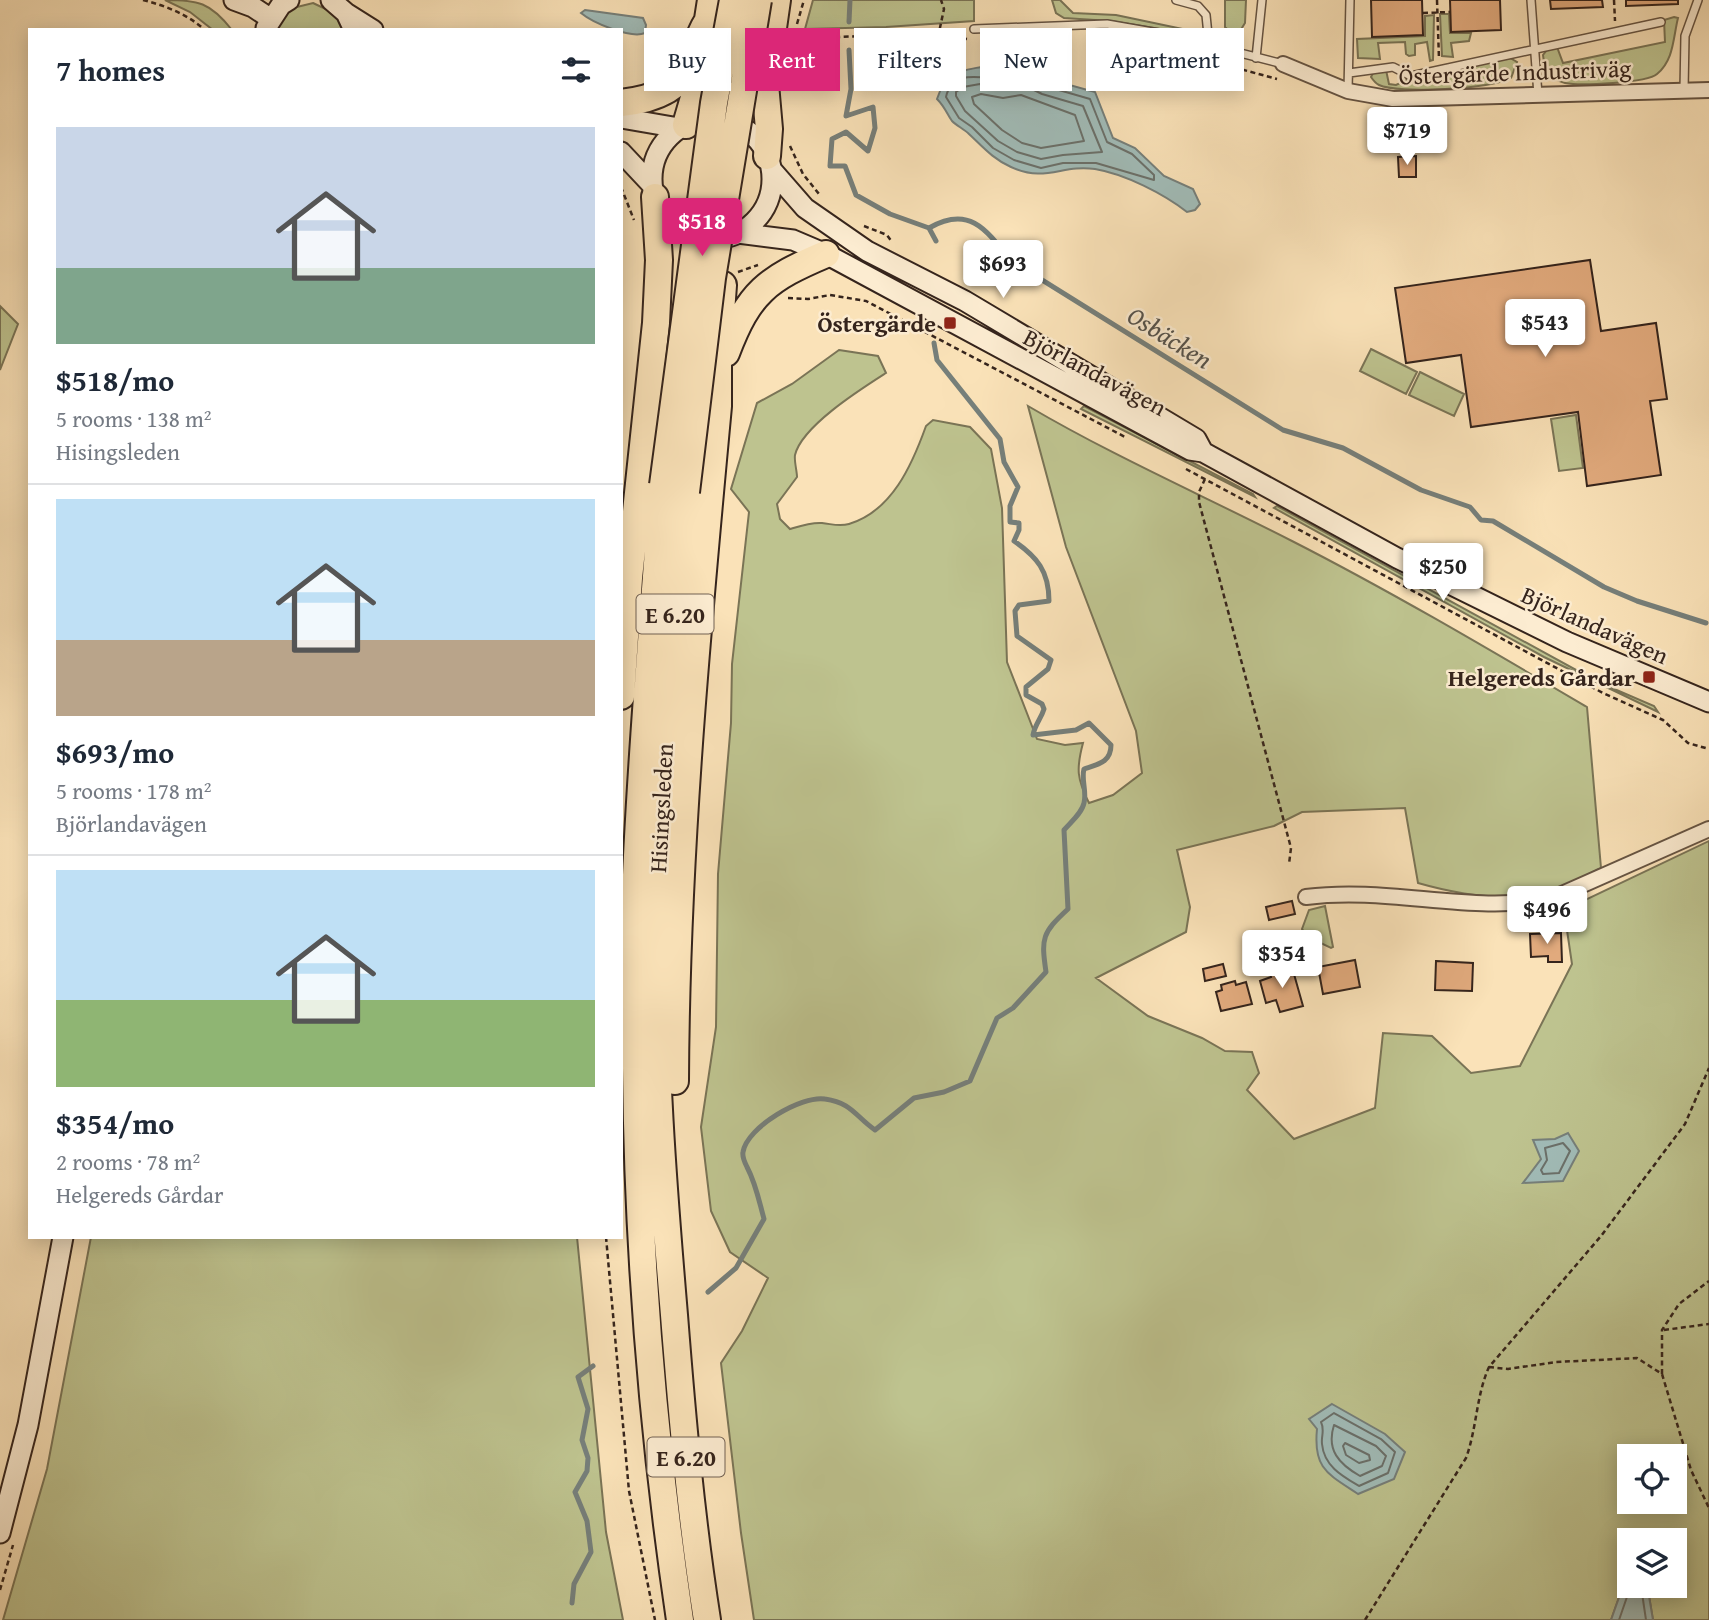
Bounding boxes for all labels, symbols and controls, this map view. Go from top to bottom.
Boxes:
chip: Buy [644,28,731,91]
chip: Rent [745,28,840,91]
chip: Filters [854,28,966,91]
chip: New [980,28,1072,91]
chip: Apartment [1086,28,1244,91]
text: 7 homes [56,48,165,92]
street label: Östergärde Industriväg [1398,50,1632,94]
icon: filters [557,51,595,89]
pin: $719 [1366,108,1448,167]
text: $719 [1383,113,1431,146]
icon: home [263,173,389,299]
pin: $518 [661,198,743,258]
text: $518 [678,204,726,237]
pin: $693 [962,240,1044,300]
text: $693 [979,246,1027,279]
water label: Osbäcken [1120,296,1220,378]
pin: $543 [1504,300,1586,359]
text: $543 [1521,305,1569,338]
place label: Östergärde [817,306,936,341]
marker: Östergärde [942,315,958,331]
street label: Björlandavägen [1017,320,1173,425]
text: $518/mo [56,358,174,402]
text: 5 rooms · 138 m² [56,402,211,435]
text: Hisingsleden [56,435,180,468]
pin: $250 [1402,544,1484,603]
icon: home [263,545,389,671]
text: $250 [1419,549,1467,582]
street label: Björlandavägen [1516,577,1675,673]
road number: E 6.20 [636,594,714,634]
place label: Helgereds Gårdar [1448,660,1635,695]
marker: Helgereds Gårdar [1641,669,1657,685]
text: $693/mo [56,730,174,774]
street label: Hisingsleden [640,742,682,874]
text: 5 rooms · 178 m² [56,774,211,807]
text: Björlandavägen [56,807,207,840]
pin: $496 [1506,886,1588,946]
text: $496 [1523,892,1571,925]
icon: home [263,916,389,1042]
pin: $354 [1241,930,1323,990]
text: $354 [1258,936,1306,969]
text: $354/mo [56,1101,174,1145]
text: 2 rooms · 78 m² [56,1145,200,1178]
text: Helgereds Gårdar [56,1178,223,1211]
road number: E 6.20 [648,1438,724,1476]
map controls [1617,1444,1687,1598]
button: locate [1617,1444,1687,1514]
button: layers [1617,1528,1687,1598]

